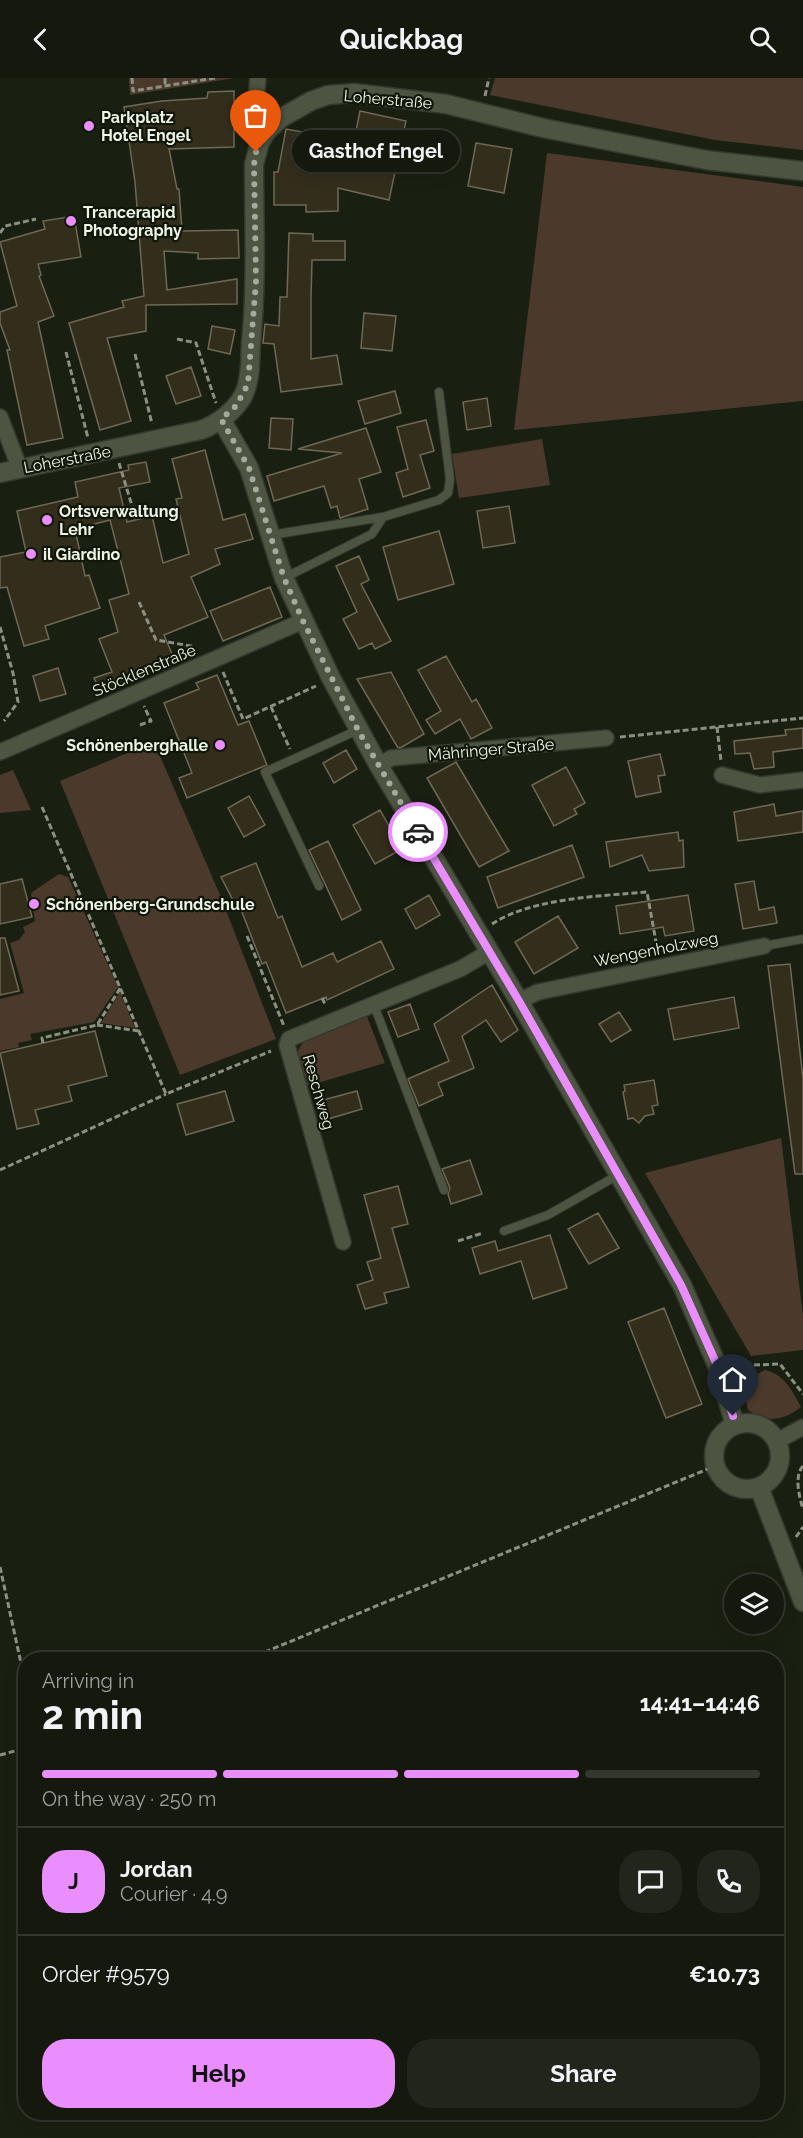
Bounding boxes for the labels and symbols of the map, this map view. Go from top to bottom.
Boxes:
street label: Loherstraße [343,86,433,113]
pin [230,90,281,152]
place label: Parkplatz Hotel Engel [101,108,191,145]
marker: Parkplatz Hotel Engel [82,119,96,133]
callout: Gasthof Engel [292,131,460,173]
place label: Trancerapid Photography [83,203,182,240]
marker: Trancerapid Photography [64,214,78,228]
street label: Loherstraße [22,442,112,477]
place label: Ortsverwaltung Lehr [59,502,179,539]
marker: Ortsverwaltung Lehr [40,513,54,527]
place label: il Giardino [43,545,121,564]
marker: il Giardino [24,547,38,561]
street label: Stöcklenstraße [90,640,199,701]
street label: Mähringer Straße [427,735,555,764]
place label: Schönenberghalle [66,736,208,755]
marker: Schönenberghalle [213,738,227,752]
courier [388,802,448,862]
place label: Schönenberg-Grundschule [46,895,255,914]
marker: Schönenberg-Grundschule [27,897,41,911]
street label: Wengenholzweg [592,928,720,971]
street label: Reschweg [299,1052,338,1132]
pin [707,1354,758,1416]

